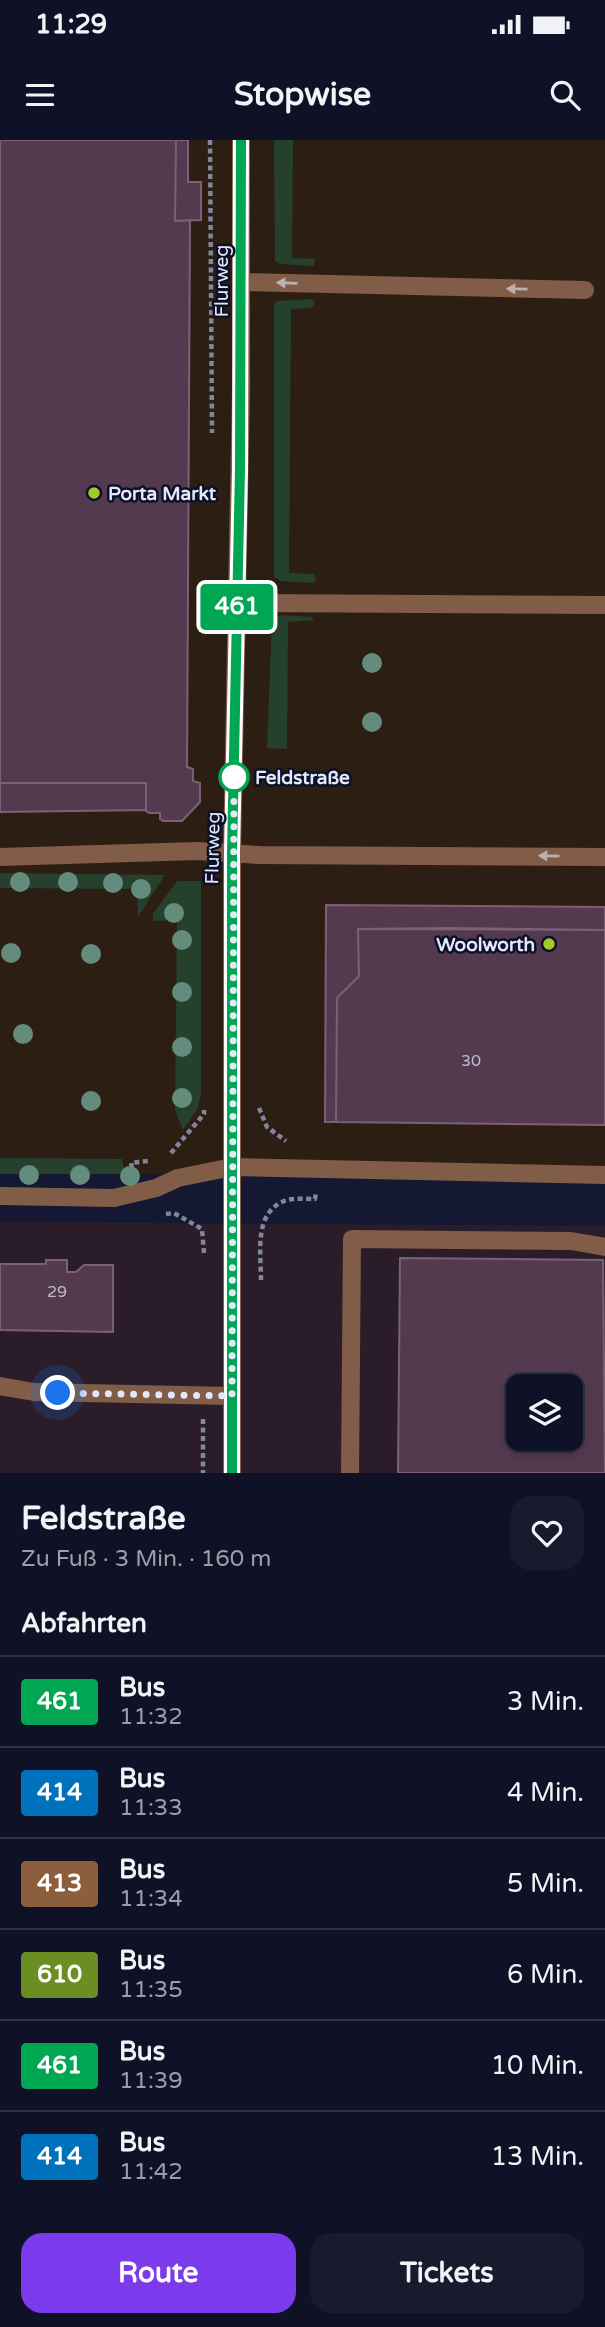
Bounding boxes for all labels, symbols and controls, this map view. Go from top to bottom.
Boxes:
text: 11:29 [35,9,107,40]
icon: menu [21,76,59,114]
text: Stopwise [234,76,371,114]
icon: search [546,76,584,114]
street label: Flurweg [211,245,233,317]
one-way arrow [275,277,297,288]
one-way arrow [505,283,527,295]
place label: Porta Markt [108,483,217,505]
marker: Porta Markt [86,485,102,501]
line badge: 461 [197,584,277,630]
text: 461 [214,592,260,621]
marker: Feldstraße [219,762,249,792]
place label: Feldstraße [255,767,350,789]
street label: Flurweg [201,812,225,885]
one-way arrow [538,850,560,862]
place label: Woolworth [436,934,535,956]
marker: Woolworth [541,936,557,952]
house number: 30 [461,1051,481,1071]
house number: 29 [47,1282,67,1302]
map controls [506,1374,583,1451]
button: layers [506,1374,583,1451]
your location [40,1375,75,1410]
button: heart [510,1496,584,1570]
text: Feldstraße [21,1499,186,1538]
text: Zu Fuß · 3 Min. · 160 m [21,1545,271,1573]
text: Abfahrten [21,1608,147,1639]
text: Bus [119,1672,165,1703]
text: 3 Min. [507,1686,584,1717]
text: 461 [37,1687,82,1716]
text: 11:32 [119,1703,183,1731]
text: Bus [119,1763,165,1794]
text: 4 Min. [507,1777,584,1808]
text: 414 [37,1778,82,1807]
text: 11:33 [119,1794,183,1822]
text: Bus [119,1854,165,1885]
text: 5 Min. [507,1868,584,1899]
text: 413 [37,1869,82,1898]
text: 11:34 [119,1885,183,1913]
text: Bus [119,1945,165,1976]
text: 6 Min. [507,1959,584,1990]
text: 610 [37,1960,82,1989]
text: 11:35 [119,1976,183,2004]
text: Bus [119,2036,165,2067]
text: 10 Min. [491,2050,584,2081]
text: 461 [37,2051,82,2080]
text: 11:39 [119,2067,183,2095]
text: Bus [119,2127,165,2158]
text: 13 Min. [491,2141,584,2172]
text: 414 [37,2142,82,2171]
text: 11:42 [119,2158,183,2186]
button: Route [21,2233,296,2313]
button: Tickets [310,2233,584,2313]

